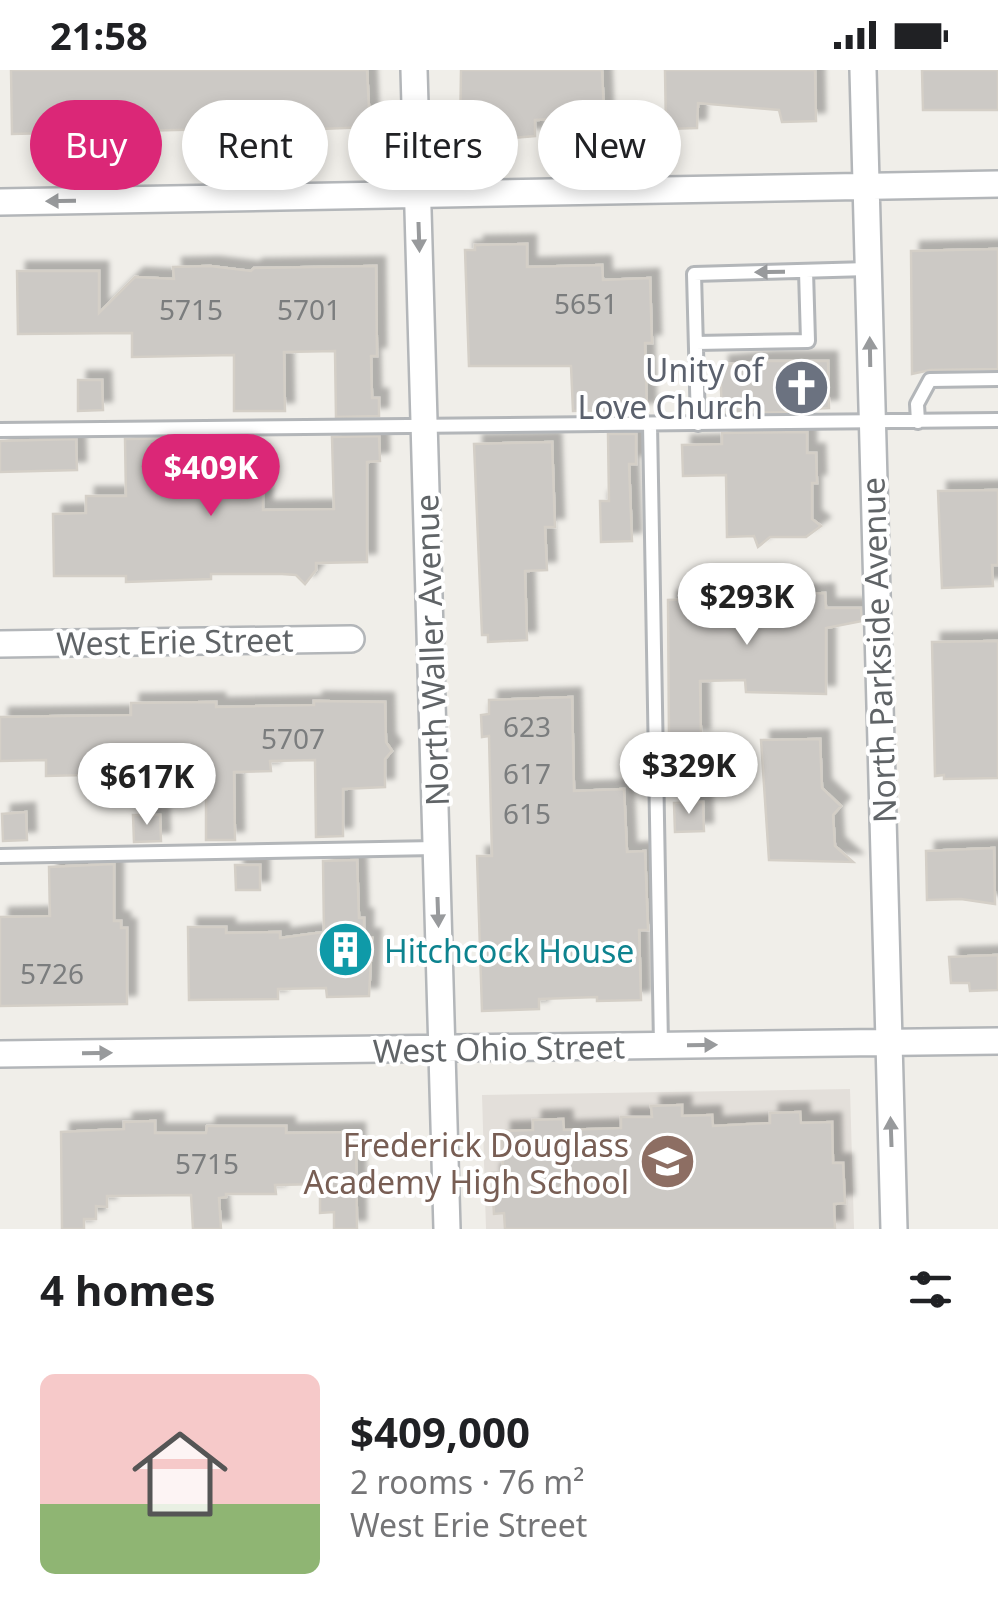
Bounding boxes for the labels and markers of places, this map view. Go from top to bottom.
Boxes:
place label: Unity of Love Church [577,348,765,428]
church icon: Unity of Love Church [772,357,832,417]
pin: $409K [141,434,281,519]
pin: $293K [677,563,817,648]
pin: $329K [619,732,759,817]
pin: $617K [77,743,217,828]
building icon: Hitchcock House [315,920,375,980]
place label: Hitchcock House [384,929,634,972]
place label: Frederick Douglass Academy High School [304,1123,629,1203]
school or university icon: Frederick Douglass Academy High School [638,1132,698,1192]

